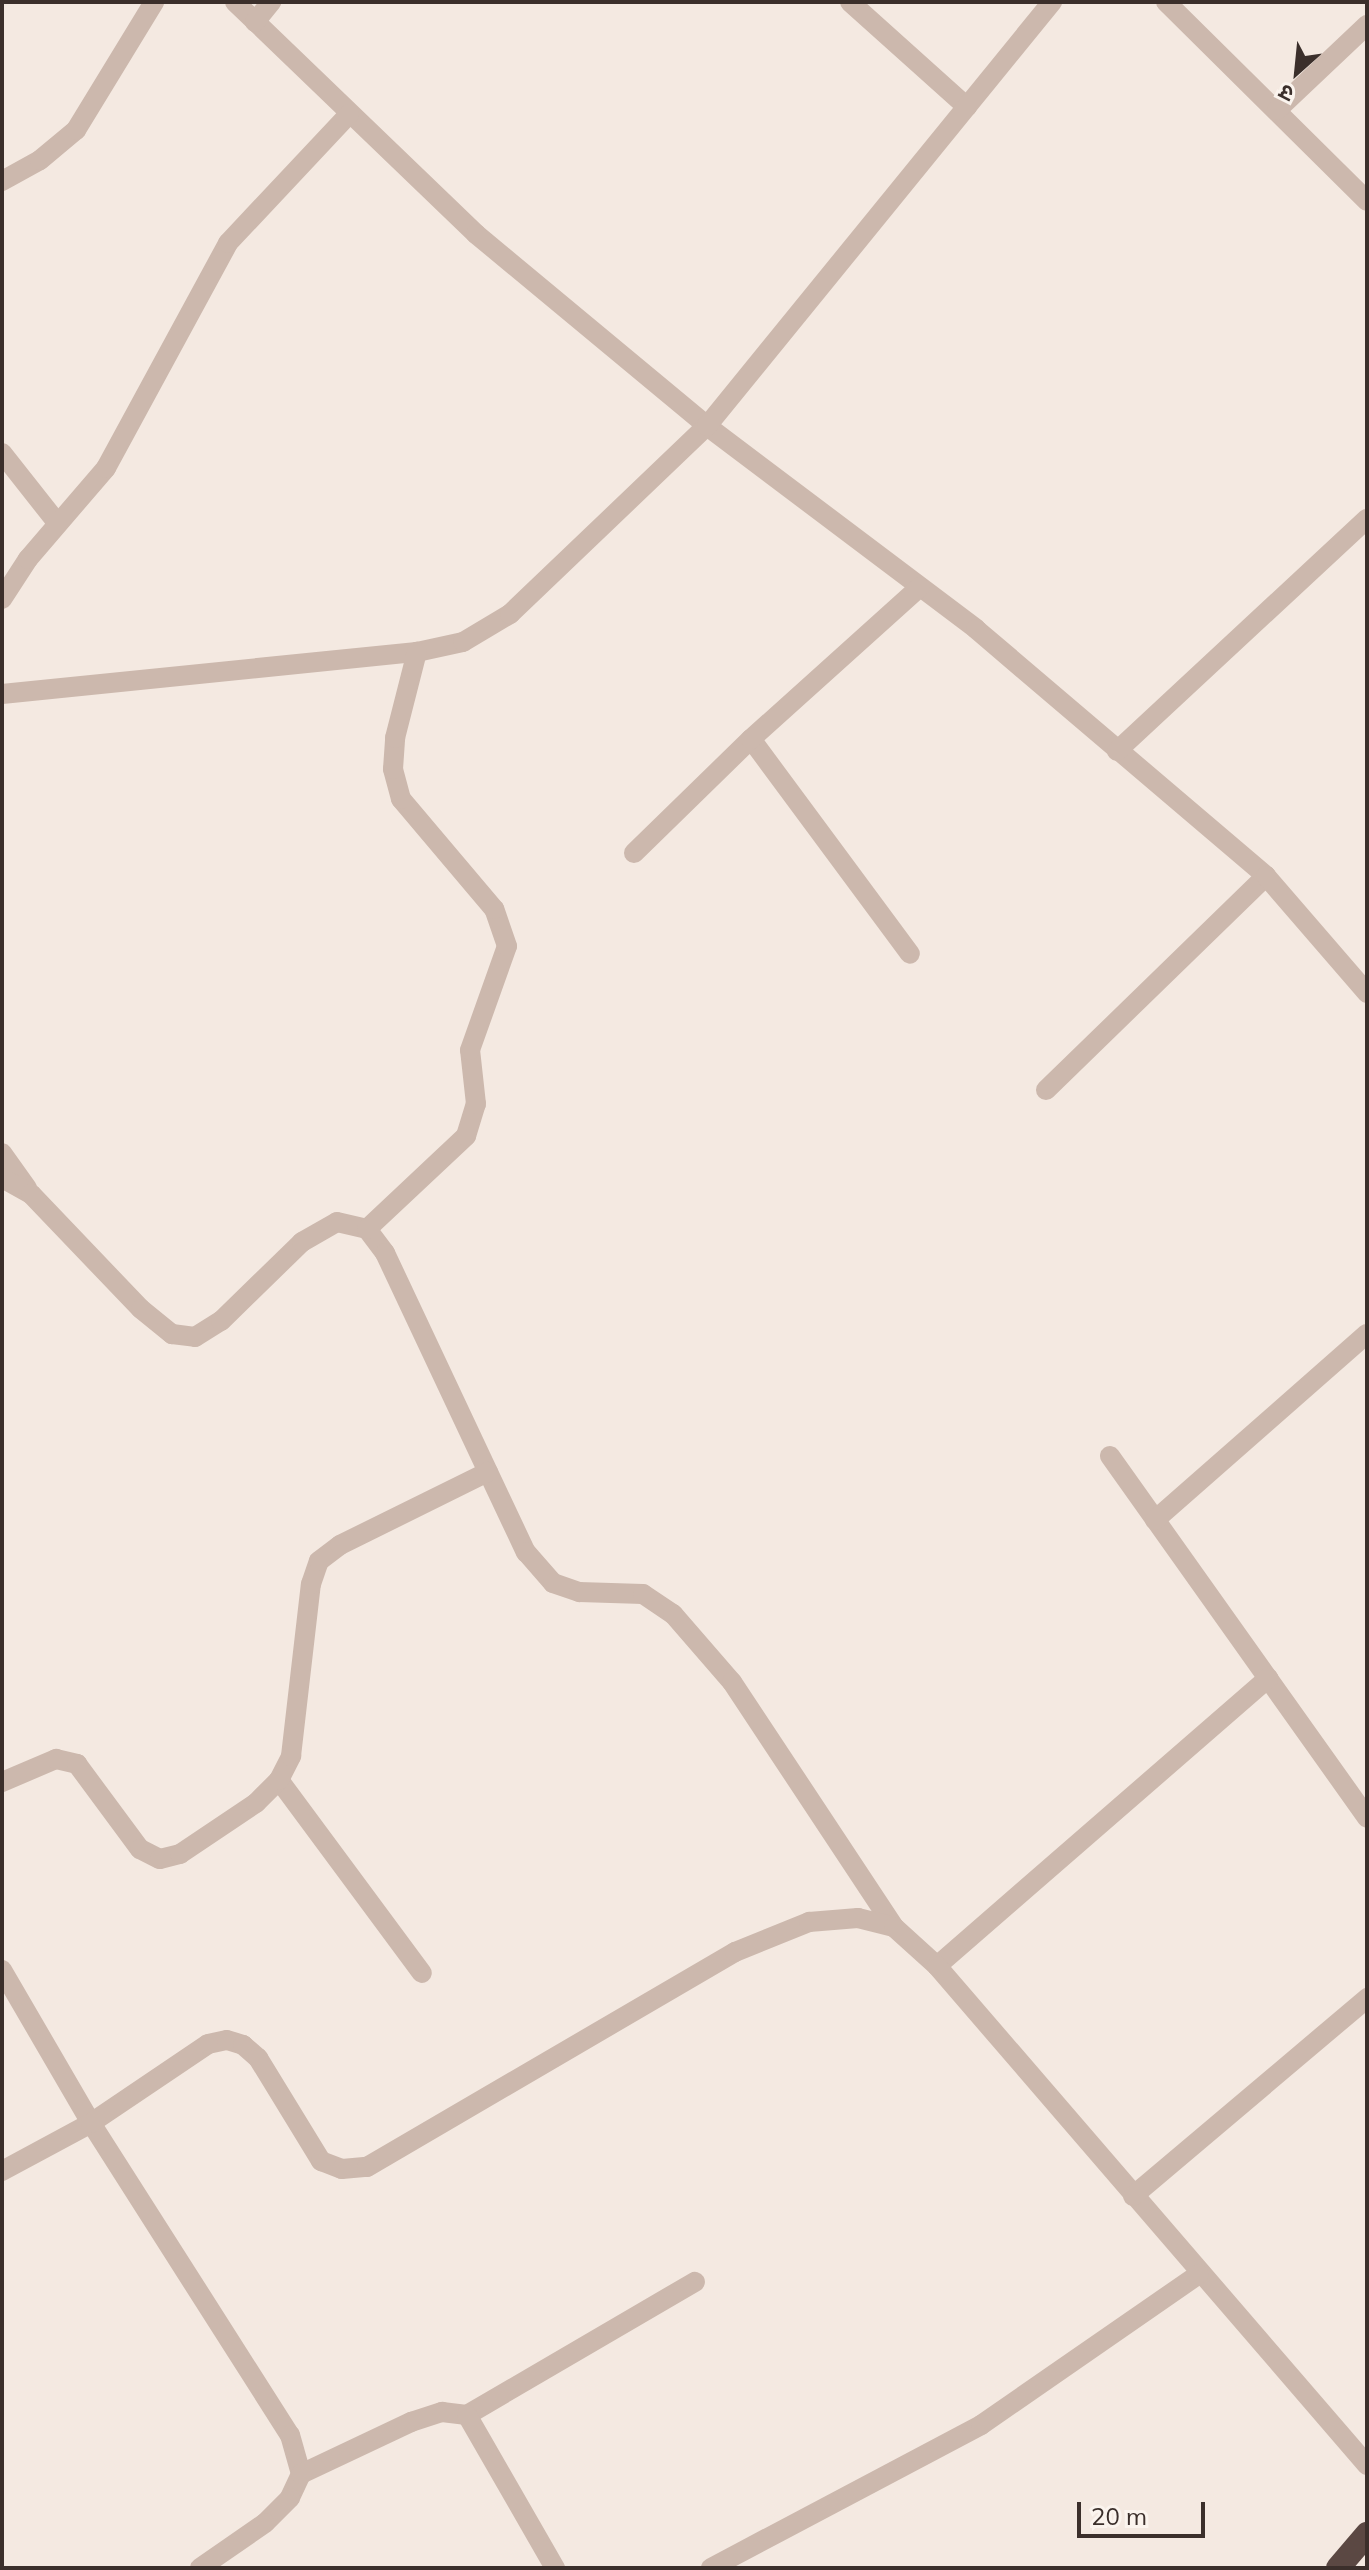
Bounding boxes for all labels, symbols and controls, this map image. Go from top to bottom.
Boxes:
north arrow [1257,32,1337,112]
text: उ [1274,78,1298,109]
scale bar [1081,2486,1209,2536]
text: 20 m [1091,2501,1147,2531]

